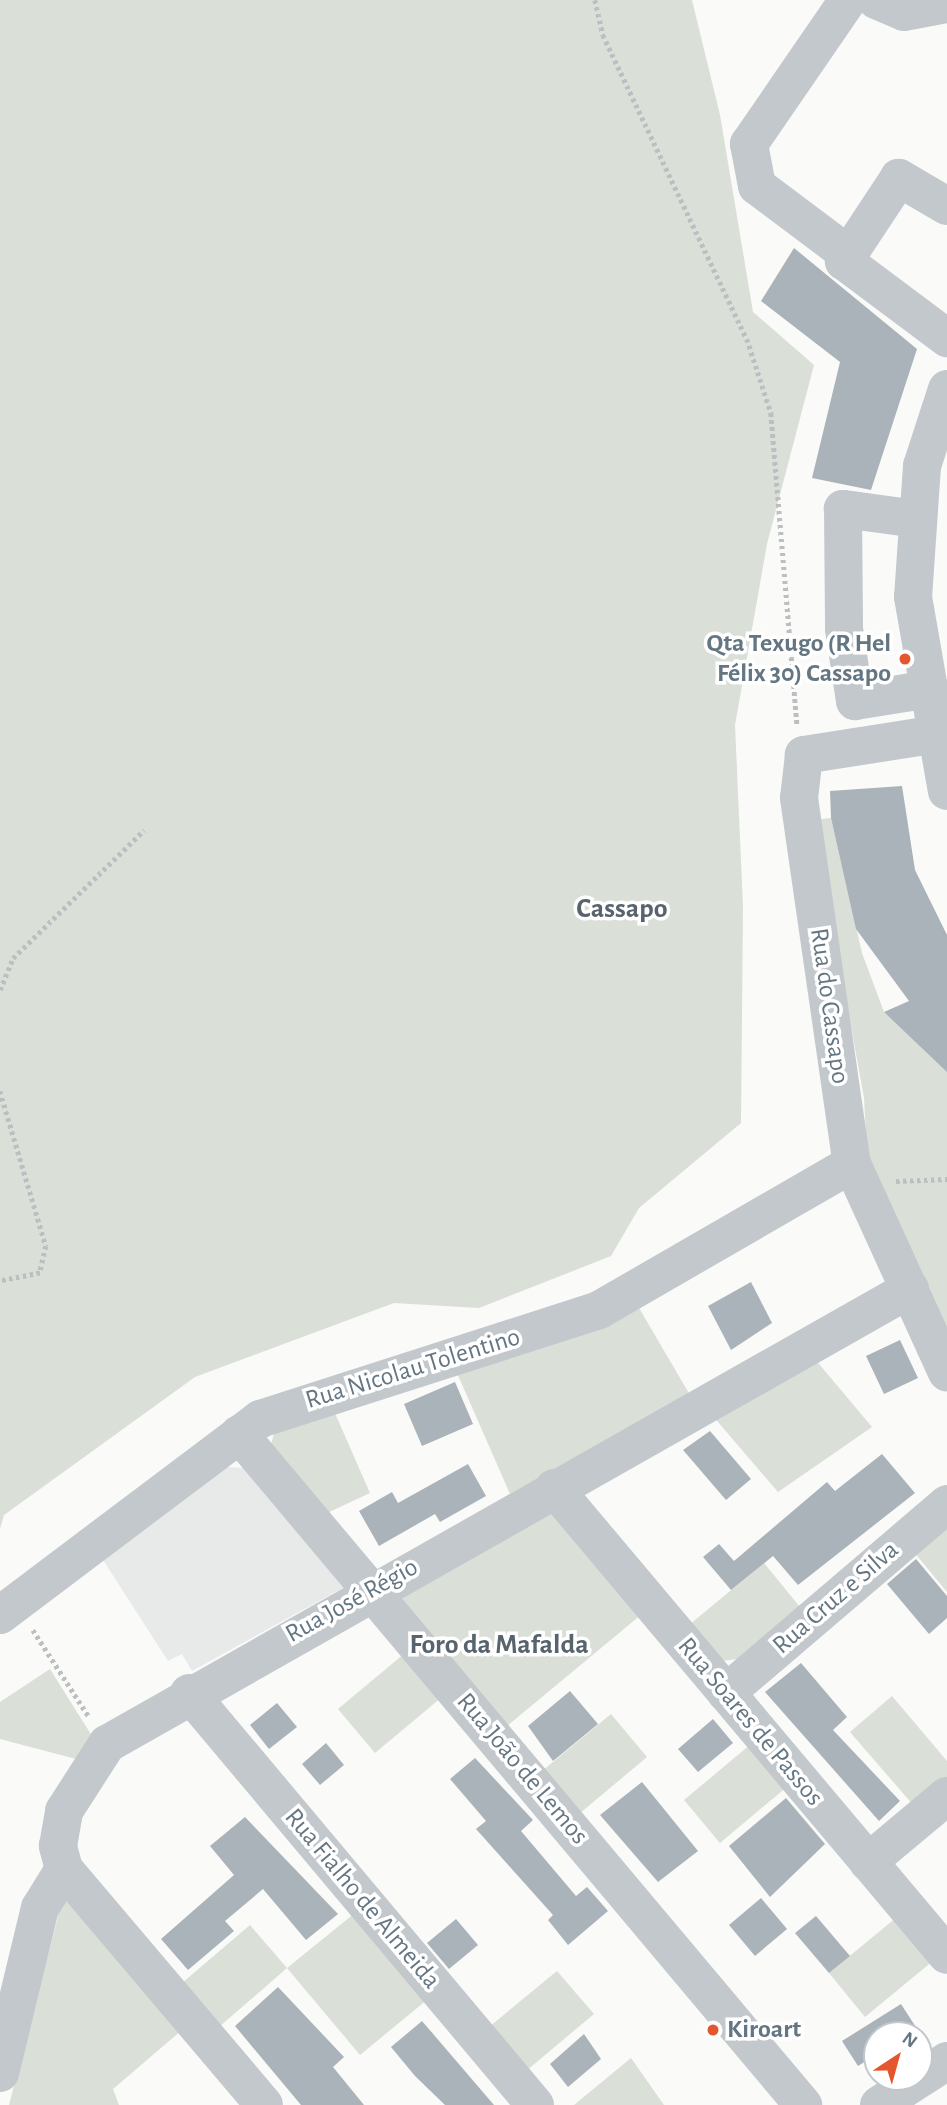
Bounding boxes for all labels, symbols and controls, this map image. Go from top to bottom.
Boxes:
place label: Qta Texugo (R Hel Félix 30) Cassapo [706,628,891,690]
marker: Qta Texugo (R Hel Félix 30) Cassapo [897,651,913,667]
district label: Cassapo [576,892,668,926]
street label: Rua do Cassapo [803,926,855,1086]
street label: Rua Nicolau Tolentino [302,1322,524,1416]
street label: Rua Cruz e Silva [767,1535,905,1661]
street label: Rua José Régio [280,1552,424,1650]
district label: Foro da Mafalda [409,1628,589,1662]
street label: Rua Soares de Passos [670,1631,830,1813]
street label: Rua João de Lemos [450,1687,594,1851]
street label: Rua Fialho de Almeida [277,1802,447,1996]
place label: Kiroart [727,2014,801,2046]
north arrow [863,2021,933,2091]
marker: Kiroart [705,2022,721,2038]
text: N [899,2029,920,2052]

